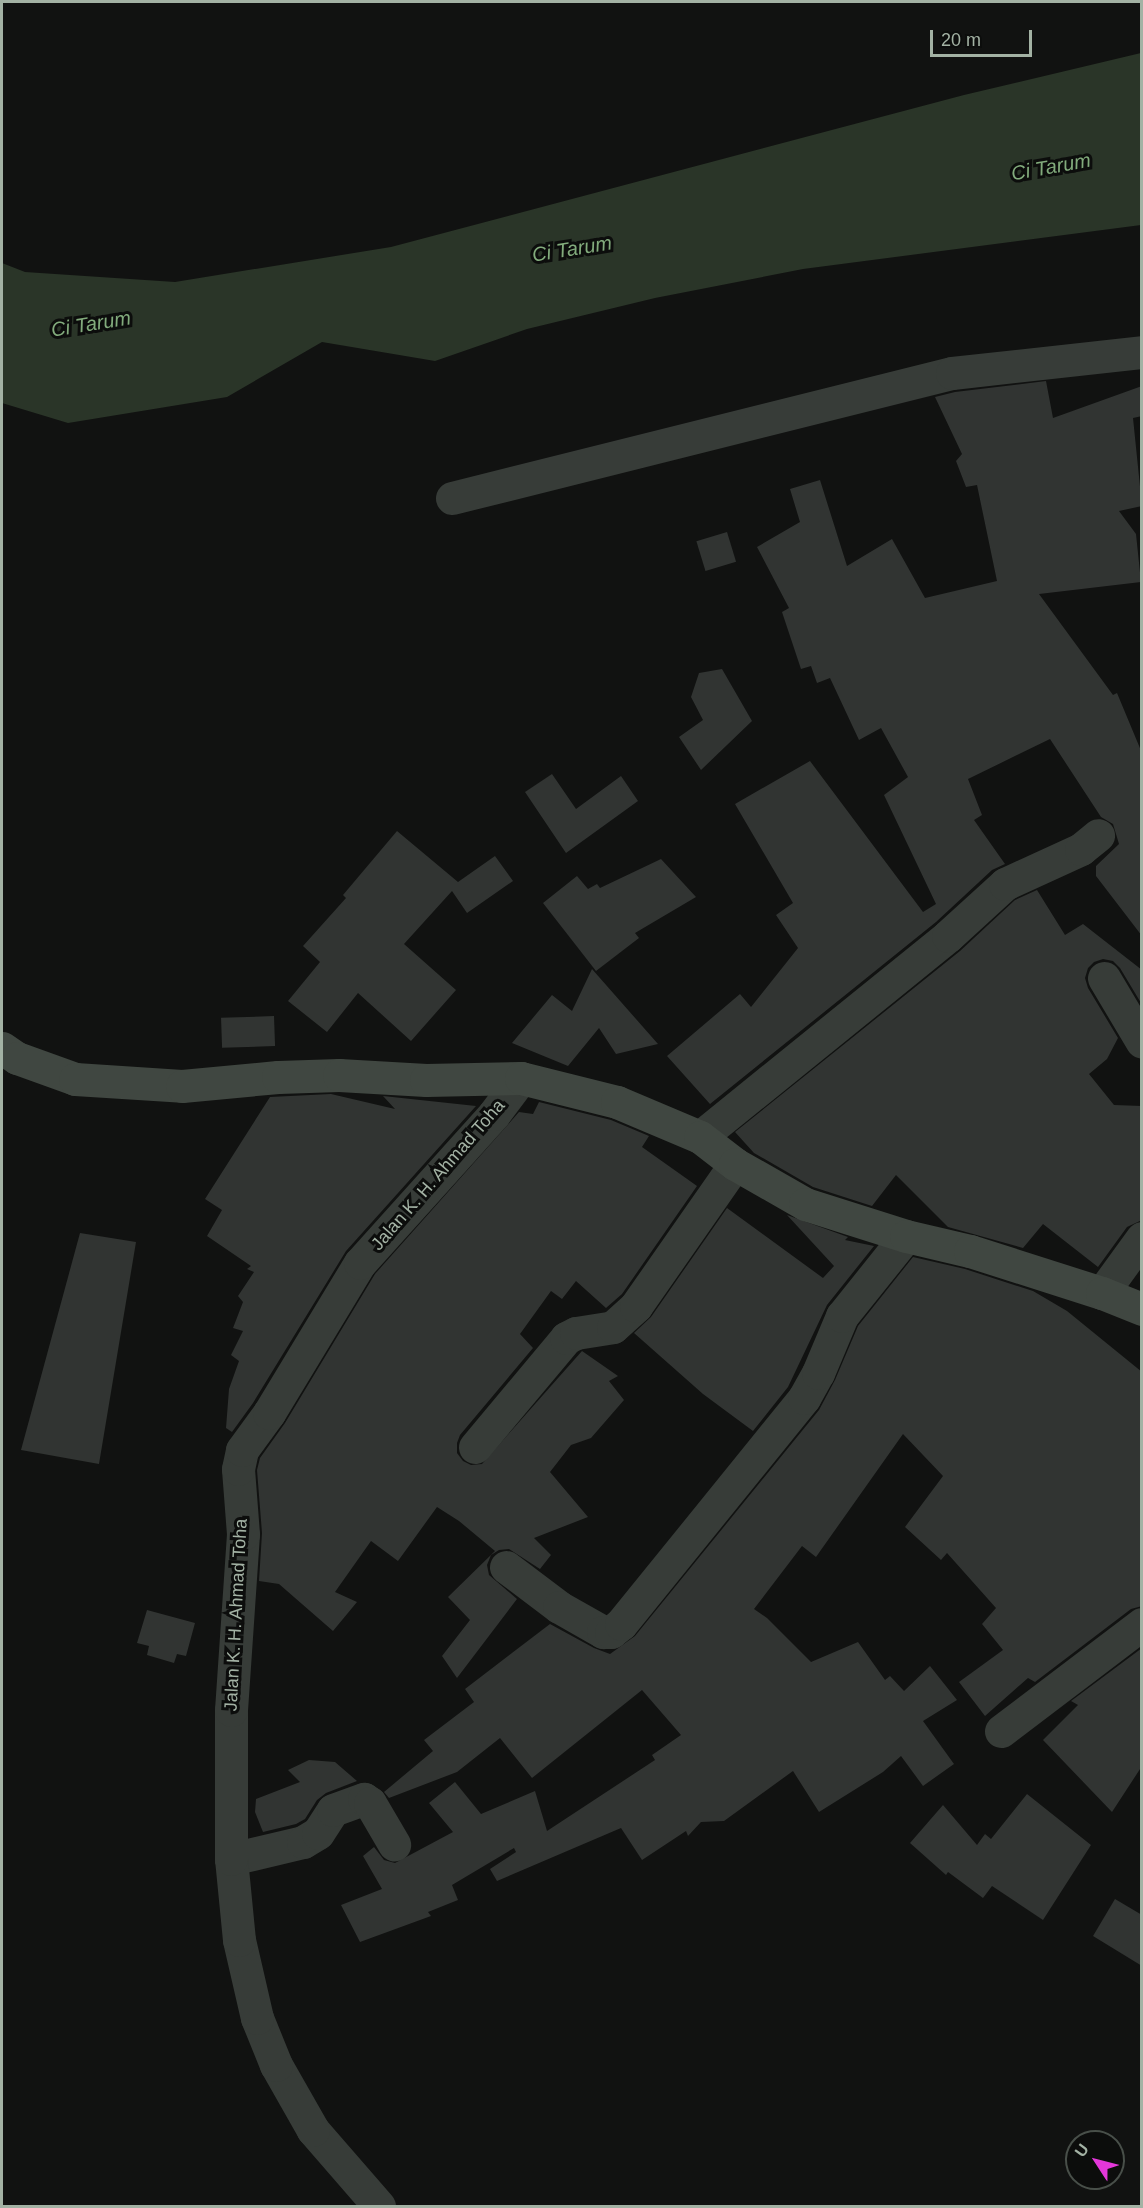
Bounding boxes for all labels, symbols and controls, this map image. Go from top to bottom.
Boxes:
scale bar [933,18,1035,56]
text: 20 m [941,30,981,50]
water label: Ci Tarum [1009,148,1093,186]
water label: Ci Tarum [530,231,614,267]
water label: Ci Tarum [49,306,133,342]
street label: Jalan K. H. Ahmad Toha [366,1095,510,1255]
street label: Jalan K. H. Ahmad Toha [220,1518,252,1712]
north arrow [1065,2130,1125,2190]
text: U [1071,2141,1092,2160]

